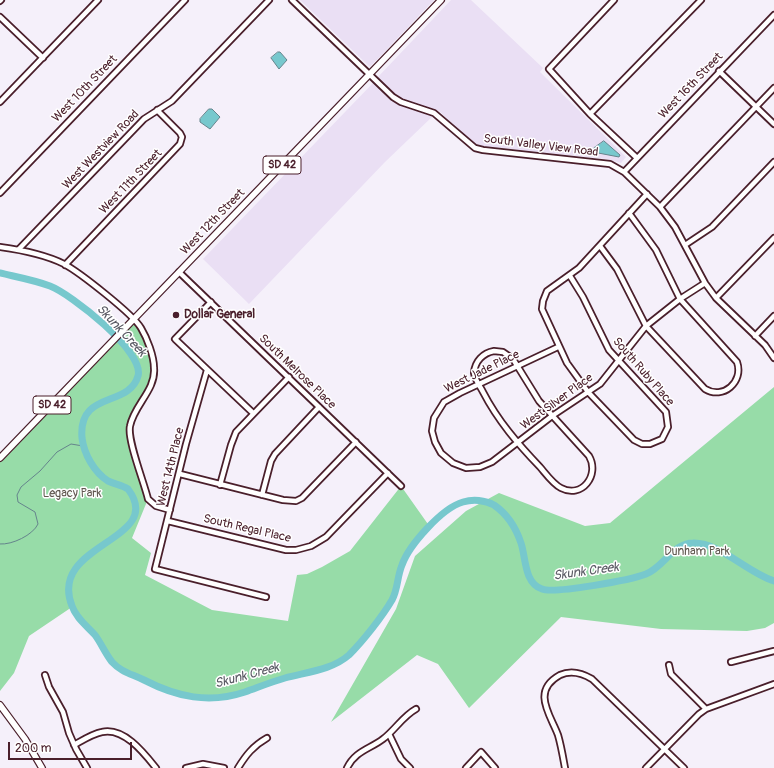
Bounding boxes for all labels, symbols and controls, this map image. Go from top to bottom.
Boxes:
street label: West 16th Street [656,50,726,122]
street label: West 10th Street [49,53,121,125]
street label: West Westview Road [60,107,142,193]
street label: South Valley View Road [483,132,599,160]
street label: West 11th Street [97,147,165,217]
road number: SD 42 [263,156,301,174]
street label: West 12th Street [178,186,248,258]
water label: Skunk Creek [93,302,149,360]
place label: Dollar General [184,308,255,322]
marker: Dollar General [171,310,181,320]
street label: South Melrose Place [256,332,338,412]
street label: South Ruby Place [609,335,677,409]
street label: West Jade Place [442,348,522,396]
street label: West Silver Place [518,371,596,433]
road number: SD 42 [33,396,71,414]
street label: West 14th Place [154,426,188,508]
park label: Legacy Park [42,487,102,501]
street label: South Regal Place [202,512,292,546]
park label: Dunham Park [664,545,730,559]
water label: Skunk Creek [552,560,620,584]
water label: Skunk Creek [213,660,281,692]
scale bar [10,734,134,760]
text: 200 m [15,741,51,756]

